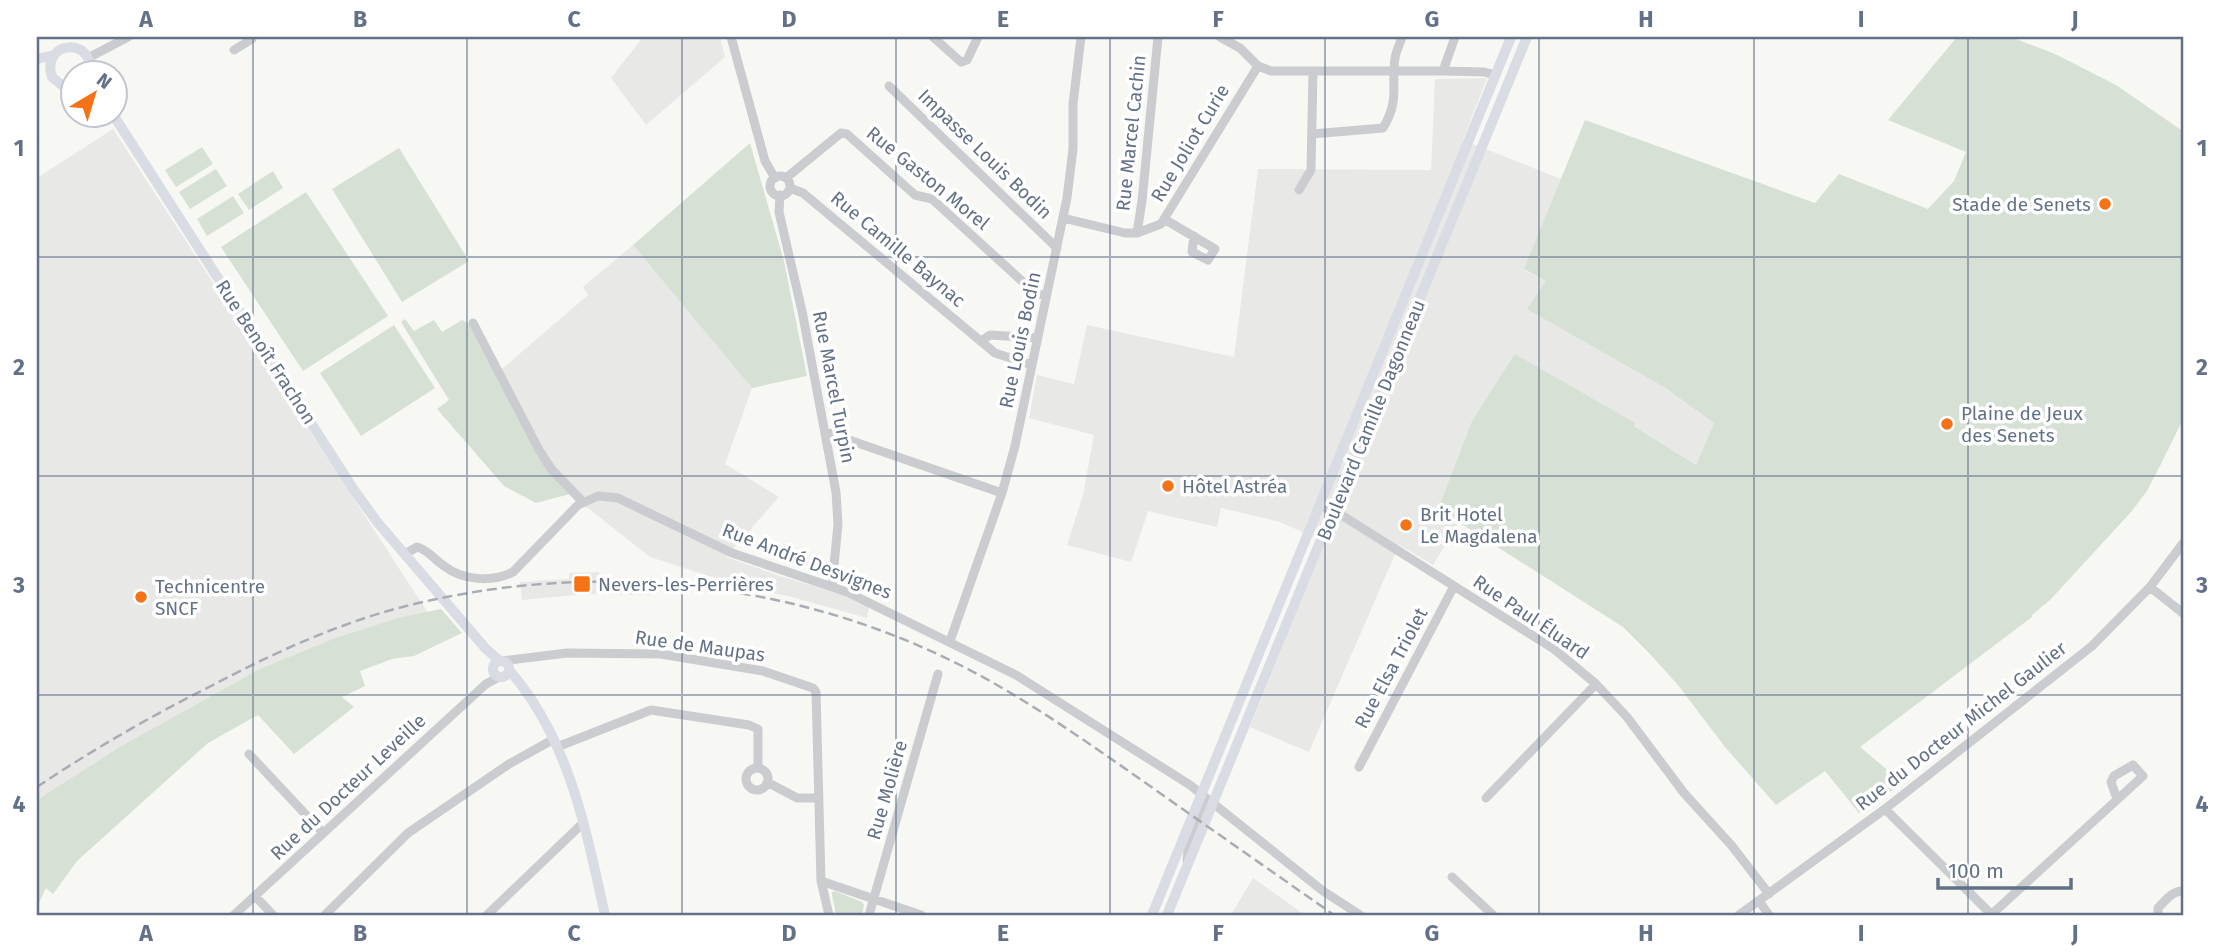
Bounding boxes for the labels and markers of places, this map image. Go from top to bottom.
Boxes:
place label: Stade de Senets [1952,193,2091,216]
marker: Stade de Senets [2097,196,2113,212]
place label: Plaine de Jeux des Senets [1961,402,2083,447]
marker: Plaine de Jeux des Senets [1939,416,1955,432]
place label: Hôtel Astréa [1182,475,1287,498]
marker: Hôtel Astréa [1160,478,1176,494]
place label: Brit Hotel Le Magdalena [1420,503,1538,548]
marker: Brit Hotel Le Magdalena [1398,517,1414,533]
place label: Nevers-les-Perrières [598,573,774,596]
marker: Nevers-les-Perrières [572,574,592,594]
place label: Technicentre SNCF [155,575,265,620]
marker: Technicentre SNCF [133,589,149,605]

